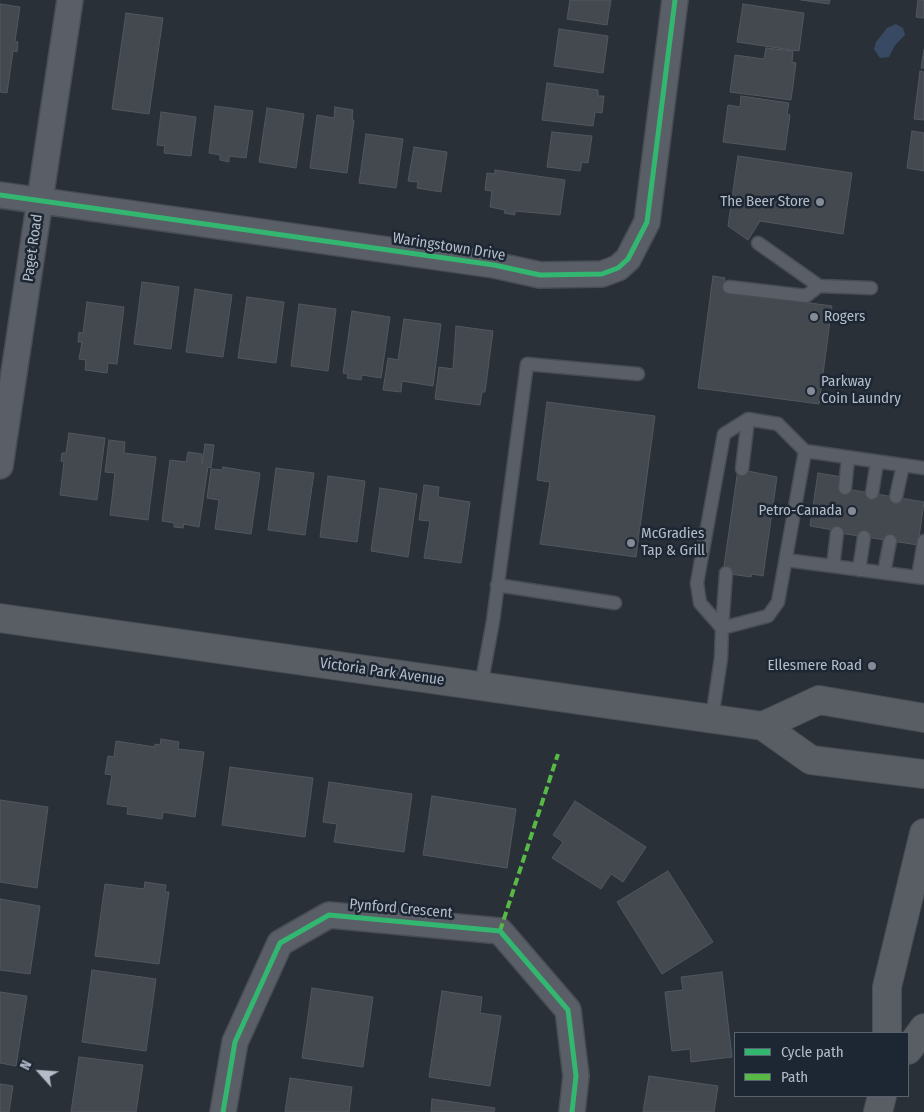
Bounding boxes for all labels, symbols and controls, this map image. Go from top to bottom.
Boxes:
place label: The Beer Store [720,193,810,211]
marker: The Beer Store [814,196,826,208]
street label: Paget Road [19,213,47,283]
street label: Waringstown Drive [391,229,507,265]
place label: Rogers [824,308,865,326]
marker: Rogers [808,311,820,323]
place label: Parkway Coin Laundry [821,373,901,408]
marker: Parkway Coin Laundry [805,385,817,397]
place label: Petro-Canada [759,502,842,520]
marker: Petro-Canada [846,505,858,517]
place label: McGradies Tap & Grill [641,525,705,560]
marker: McGradies Tap & Grill [625,537,637,549]
street label: Victoria Park Avenue [319,654,445,690]
place label: Ellesmere Road [768,657,862,675]
marker: Ellesmere Road [866,660,878,672]
street label: Pynford Crescent [349,896,453,922]
legend [734,1032,909,1097]
text: Cycle path [781,1043,844,1061]
north arrow [15,1047,65,1097]
text: N [17,1058,36,1073]
text: Path [781,1068,808,1086]

